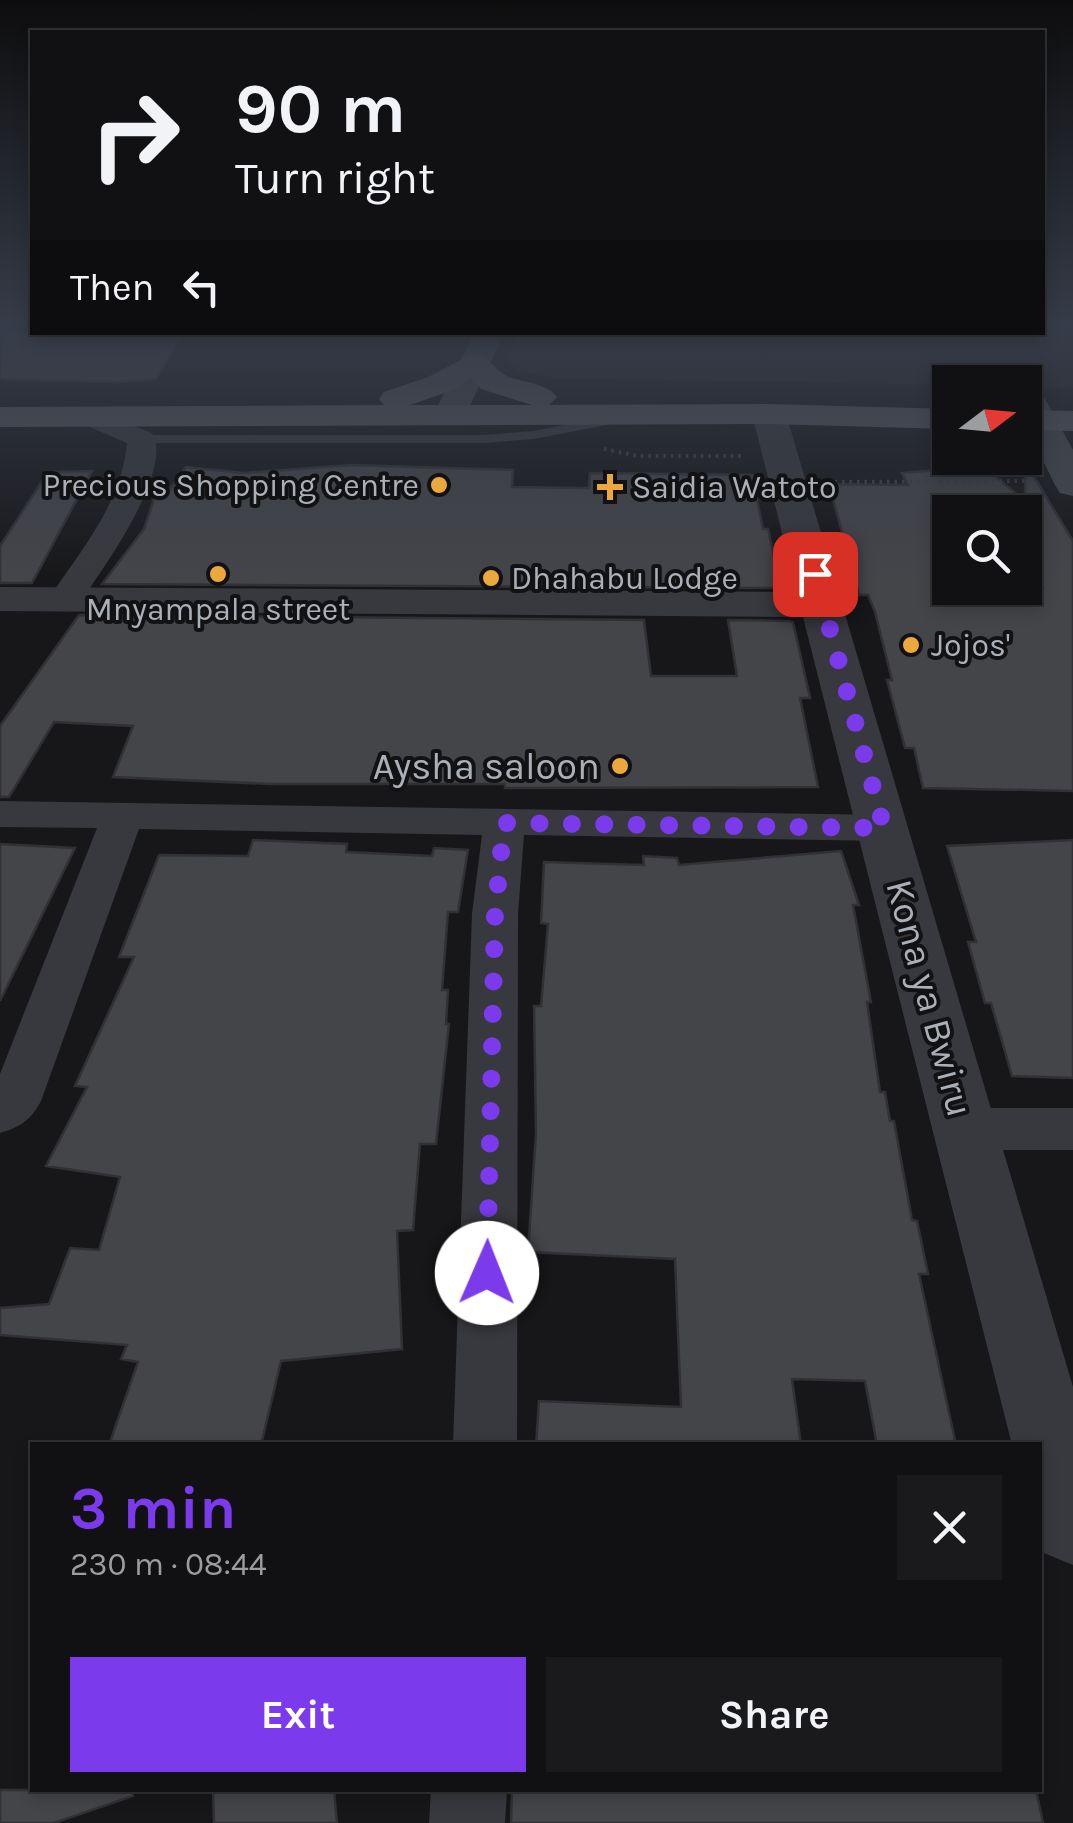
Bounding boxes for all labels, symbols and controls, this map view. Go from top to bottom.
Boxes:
text: 90 m [235,68,406,150]
icon: right [70,70,200,200]
text: Turn right [235,152,435,204]
icon: left [174,260,229,315]
text: Then [70,265,154,310]
north arrow [932,365,1042,475]
map controls [932,365,1042,605]
place label: Precious Shopping Centre [43,467,419,504]
place label: Saidia Watoto [632,469,836,506]
marker: Precious Shopping Centre [428,474,450,496]
marker: Saidia Watoto [597,474,623,500]
button: search [932,495,1042,605]
pin [773,532,858,617]
icon: arrive [788,547,843,602]
place label: Dhahabu Lodge [511,560,738,597]
marker: Mnyampala street [207,563,229,585]
marker: Dhahabu Lodge [480,567,502,589]
place label: Mnyampala street [86,591,350,628]
place label: Jojos' [931,627,1010,664]
marker: Jojos' [900,634,922,656]
place label: Aysha saloon [373,744,600,789]
marker: Aysha saloon [609,755,631,777]
street label: Kona ya Bwiru [876,875,983,1122]
position arrow [435,1221,539,1325]
text: 3 min [70,1473,237,1543]
button: close [897,1475,1002,1580]
text: 230 m · 08:44 [70,1546,267,1583]
button: Exit [70,1657,526,1772]
button: Share [546,1657,1002,1772]

